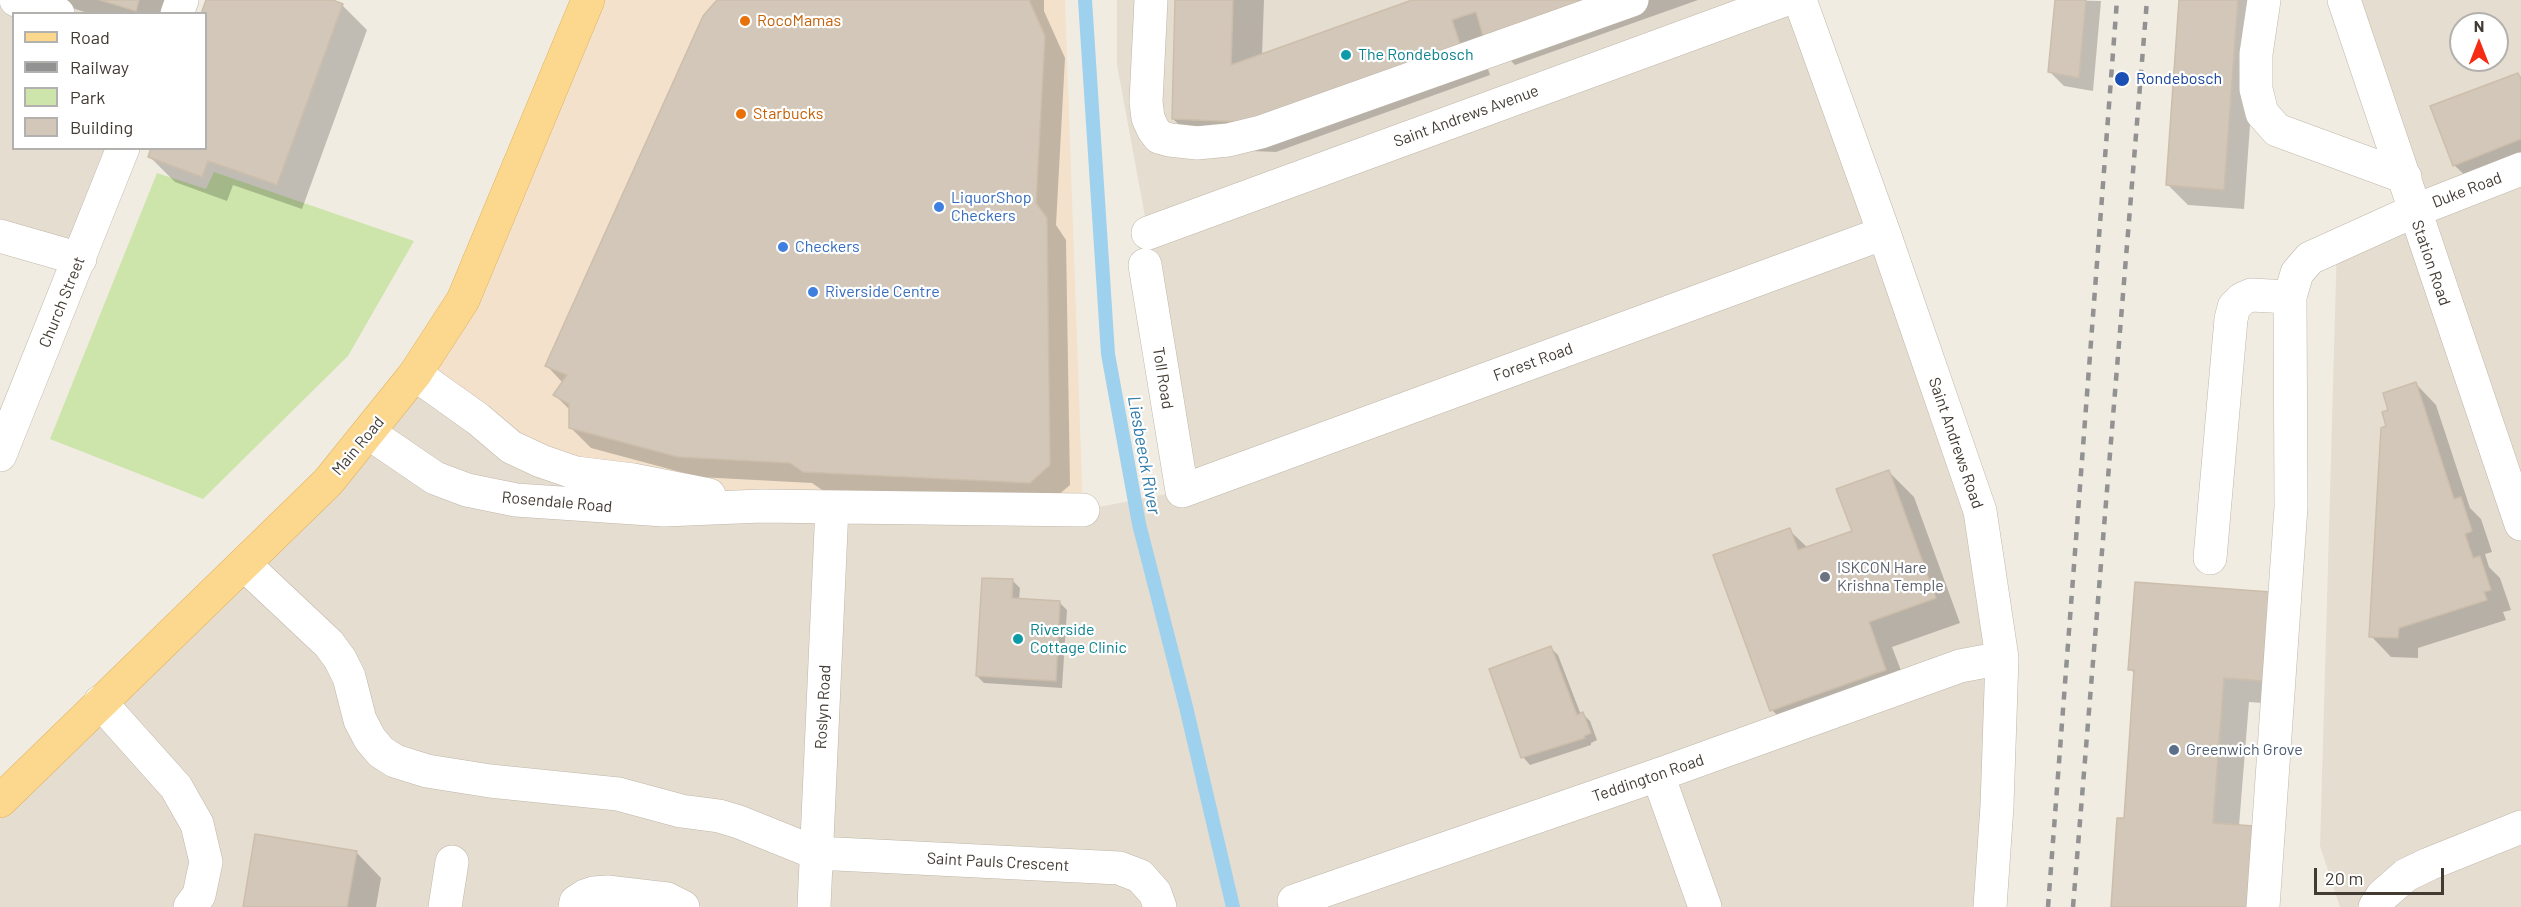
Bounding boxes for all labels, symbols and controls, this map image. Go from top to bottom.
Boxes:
place label: RocoMamas [757,11,841,31]
legend [12,12,207,150]
north arrow [2449,12,2509,72]
marker: RocoMamas [738,14,752,28]
text: N [2474,16,2484,35]
text: Road [70,26,110,48]
place label: The Rondebosch [1358,45,1474,65]
marker: The Rondebosch [1339,48,1353,62]
text: Railway [70,56,129,78]
place label: Rondebosch [2136,69,2222,89]
marker: Rondebosch [2113,70,2131,88]
street label: Saint Andrews Avenue [1391,81,1541,151]
text: Park [70,86,105,108]
place label: Starbucks [753,104,823,124]
marker: Starbucks [734,107,748,121]
text: Building [70,116,133,138]
street label: Duke Road [2429,168,2505,212]
place label: LiquorShop Checkers [951,188,1032,226]
marker: LiquorShop Checkers [932,200,946,214]
street label: Station Road [2407,218,2455,308]
place label: Checkers [795,237,860,257]
marker: Checkers [776,240,790,254]
street label: Church Street [35,254,89,350]
place label: Riverside Centre [825,282,940,302]
marker: Riverside Centre [806,285,820,299]
street label: Forest Road [1491,339,1575,385]
street label: Toll Road [1149,346,1177,410]
street label: Saint Andrews Road [1925,375,1987,511]
water label: Liesbeeck River [1123,394,1165,516]
street label: Main Road [328,413,388,479]
street label: Rosendale Road [501,488,613,516]
place label: ISKCON Hare Krishna Temple [1837,558,1944,596]
marker: ISKCON Hare Krishna Temple [1818,570,1832,584]
place label: Riverside Cottage Clinic [1030,620,1127,658]
marker: Riverside Cottage Clinic [1011,632,1025,646]
street label: Roslyn Road [811,664,835,750]
place label: Greenwich Grove [2186,740,2303,760]
marker: Greenwich Grove [2167,743,2181,757]
street label: Teddington Road [1590,750,1706,806]
street label: Saint Pauls Crescent [926,849,1070,875]
scale bar [2317,856,2448,894]
text: 20 m [2325,867,2363,889]

